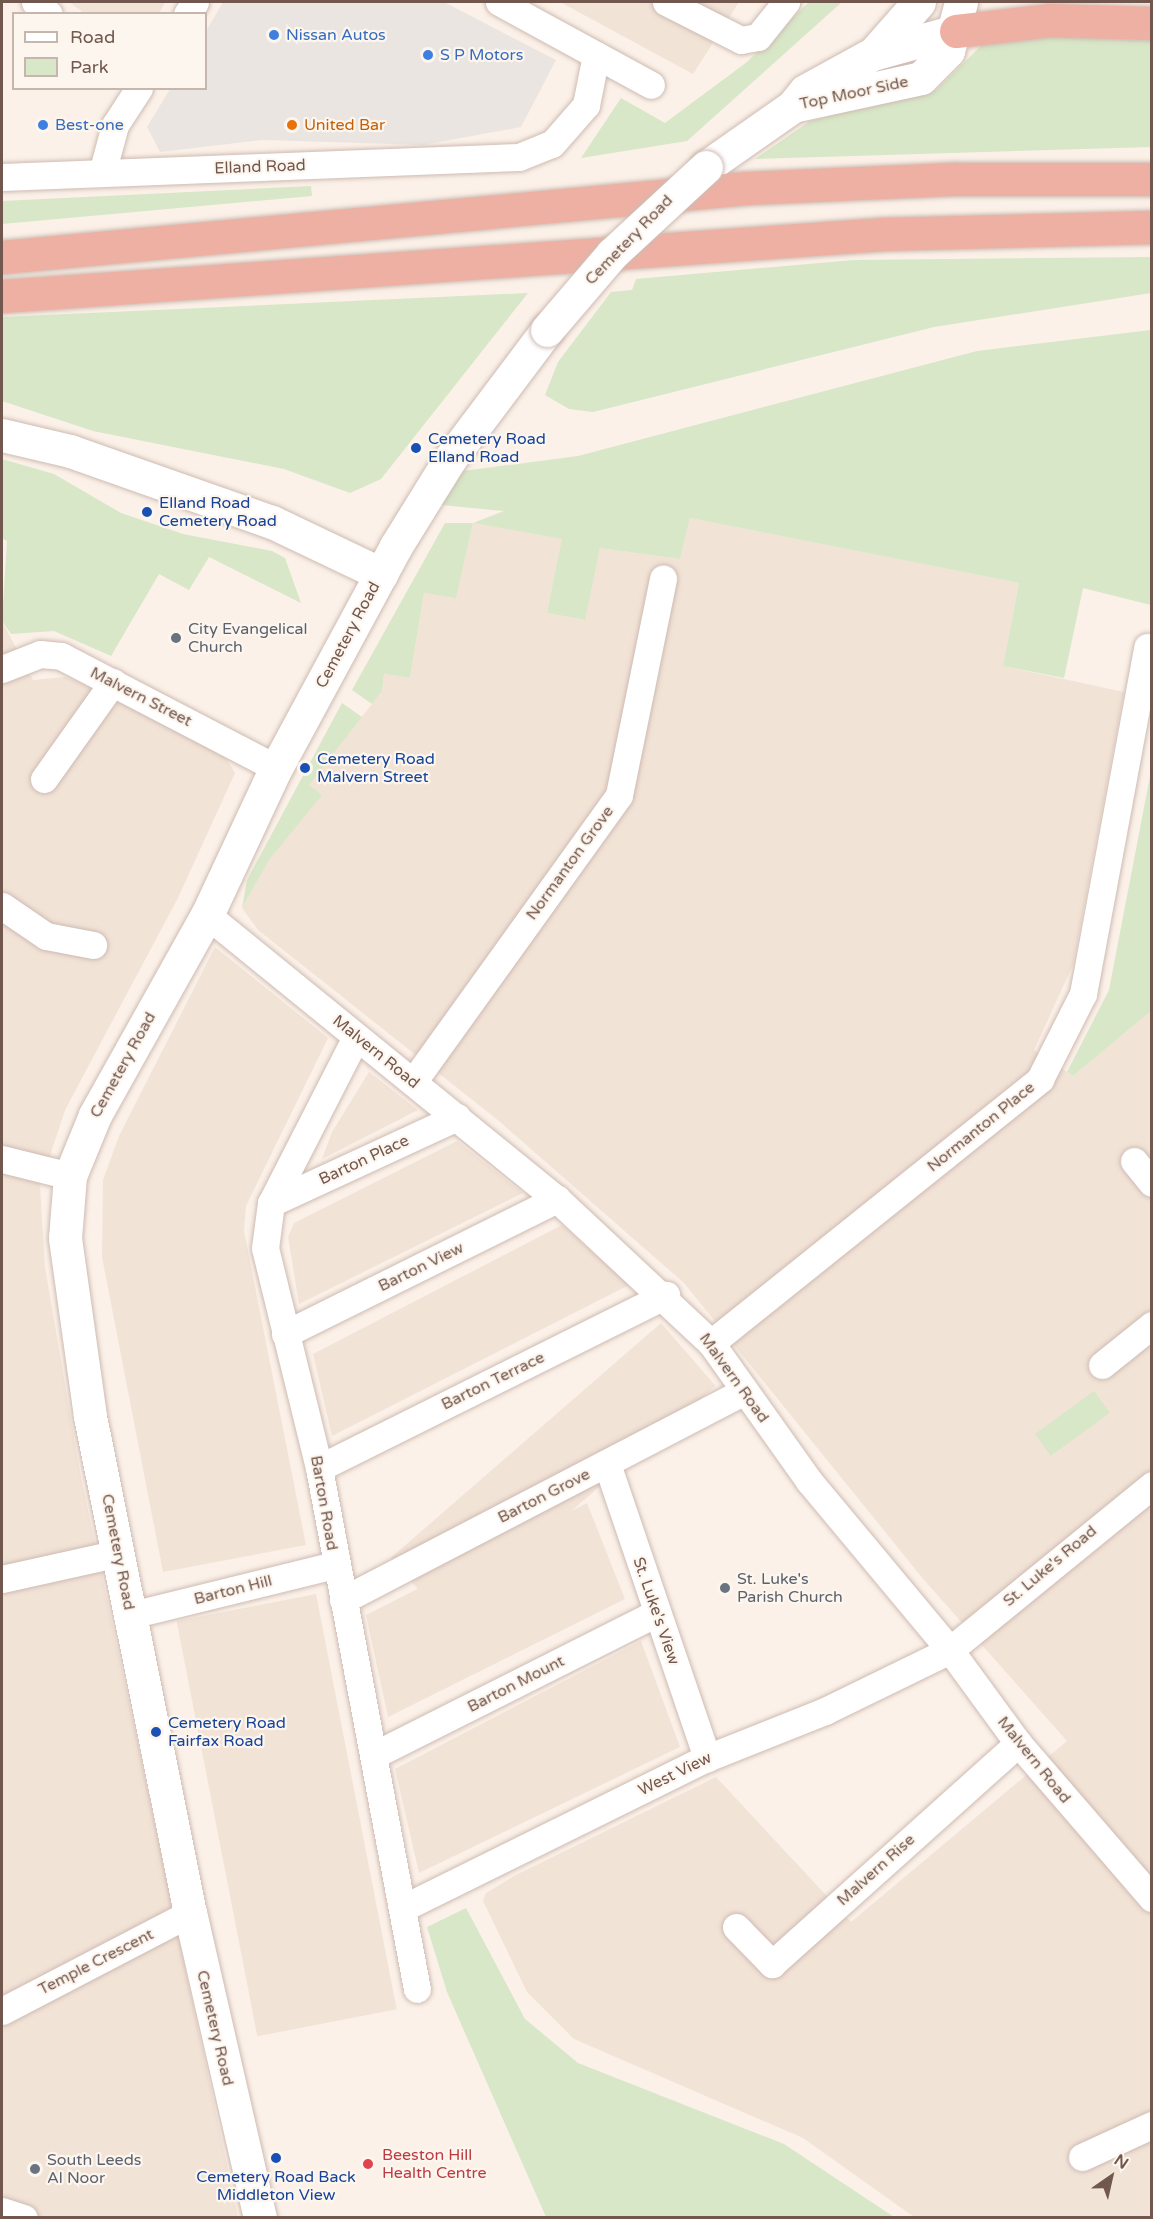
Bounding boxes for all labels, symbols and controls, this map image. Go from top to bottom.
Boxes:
legend [12,12,207,90]
place label: Nissan Autos [286,25,386,45]
text: Road [70,26,115,48]
marker: Nissan Autos [267,28,281,42]
place label: S P Motors [440,45,523,65]
marker: S P Motors [421,48,435,62]
text: Park [70,56,108,78]
street label: Top Moor Side [798,72,910,114]
place label: Best-one [55,115,124,135]
place label: United Bar [304,115,385,135]
marker: Best-one [36,118,50,132]
marker: United Bar [285,118,299,132]
street label: Elland Road [214,156,306,178]
street label: Cemetery Road [581,191,677,289]
place label: Cemetery Road Elland Road [428,429,546,467]
marker: Cemetery Road Elland Road [409,441,423,455]
place label: Elland Road Cemetery Road [159,493,277,531]
marker: Elland Road Cemetery Road [140,505,154,519]
street label: Cemetery Road [312,578,384,692]
place label: City Evangelical Church [188,619,308,657]
marker: City Evangelical Church [169,631,183,645]
street label: Malvern Street [87,663,195,731]
place label: Cemetery Road Malvern Street [317,749,435,787]
marker: Cemetery Road Malvern Street [298,761,312,775]
street label: Normanton Grove [522,802,618,924]
street label: Cemetery Road [86,1009,160,1121]
street label: Malvern Road [329,1011,423,1093]
street label: Normanton Place [923,1078,1039,1176]
street label: Barton Place [316,1131,412,1189]
street label: Barton View [375,1238,467,1296]
street label: Malvern Road [695,1329,773,1427]
street label: Barton Terrace [438,1348,548,1414]
street label: Barton Road [306,1454,342,1552]
street label: Barton Grove [495,1465,593,1527]
street label: Cemetery Road [97,1492,139,1612]
street label: St. Luke's Road [999,1521,1101,1611]
street label: St. Luke's View [629,1555,683,1667]
place label: St. Luke's Parish Church [737,1569,843,1607]
street label: Barton Hill [192,1571,274,1609]
marker: St. Luke's Parish Church [718,1581,732,1595]
street label: Barton Mount [464,1651,568,1717]
place label: Cemetery Road Fairfax Road [168,1713,286,1751]
street label: Malvern Road [993,1713,1075,1807]
marker: Cemetery Road Fairfax Road [149,1725,163,1739]
street label: West View [635,1748,715,1800]
street label: Malvern Rise [833,1830,919,1910]
street label: Temple Crescent [35,1925,157,1999]
street label: Cemetery Road [192,1968,238,2088]
place label: Beeston Hill Health Centre [382,2145,486,2183]
north arrow [1081,2147,1141,2207]
place label: South Leeds Al Noor [47,2150,141,2188]
text: N [1110,2150,1132,2174]
marker: Cemetery Road Back Middleton View [269,2151,283,2165]
marker: Beeston Hill Health Centre [359,2155,377,2173]
marker: South Leeds Al Noor [28,2162,42,2176]
place label: Cemetery Road Back Middleton View [196,2167,356,2205]

